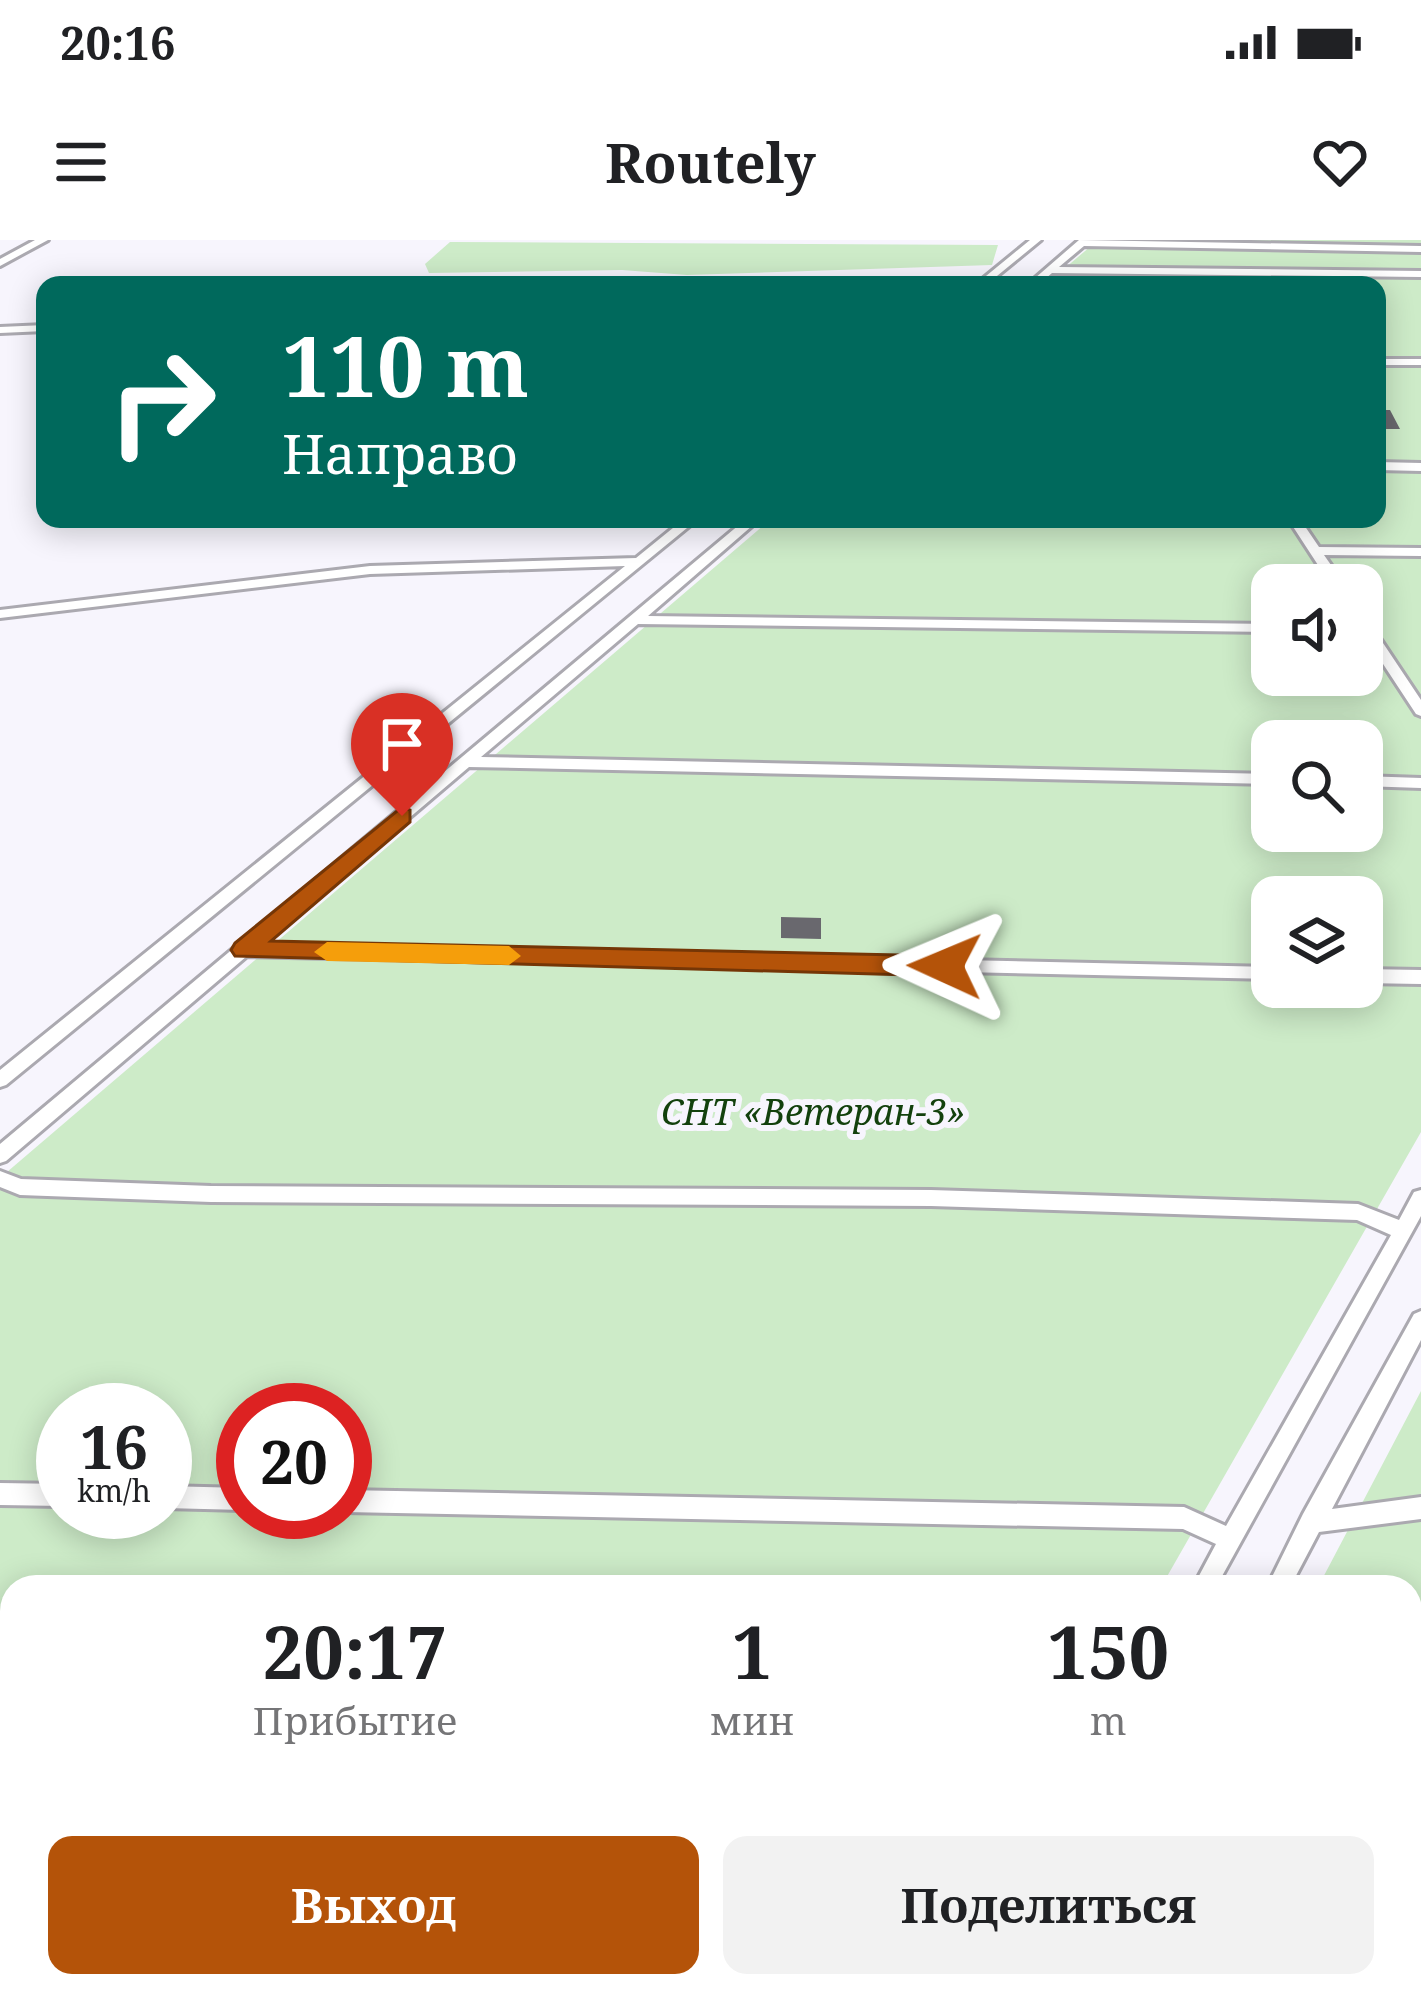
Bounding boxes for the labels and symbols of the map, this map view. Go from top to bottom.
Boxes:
pin [351,693,453,816]
position arrow [882,903,1008,1029]
park label: СНТ «Ветеран-3» [661,1087,965,1136]
speed limit sign: 20 [216,1383,372,1539]

